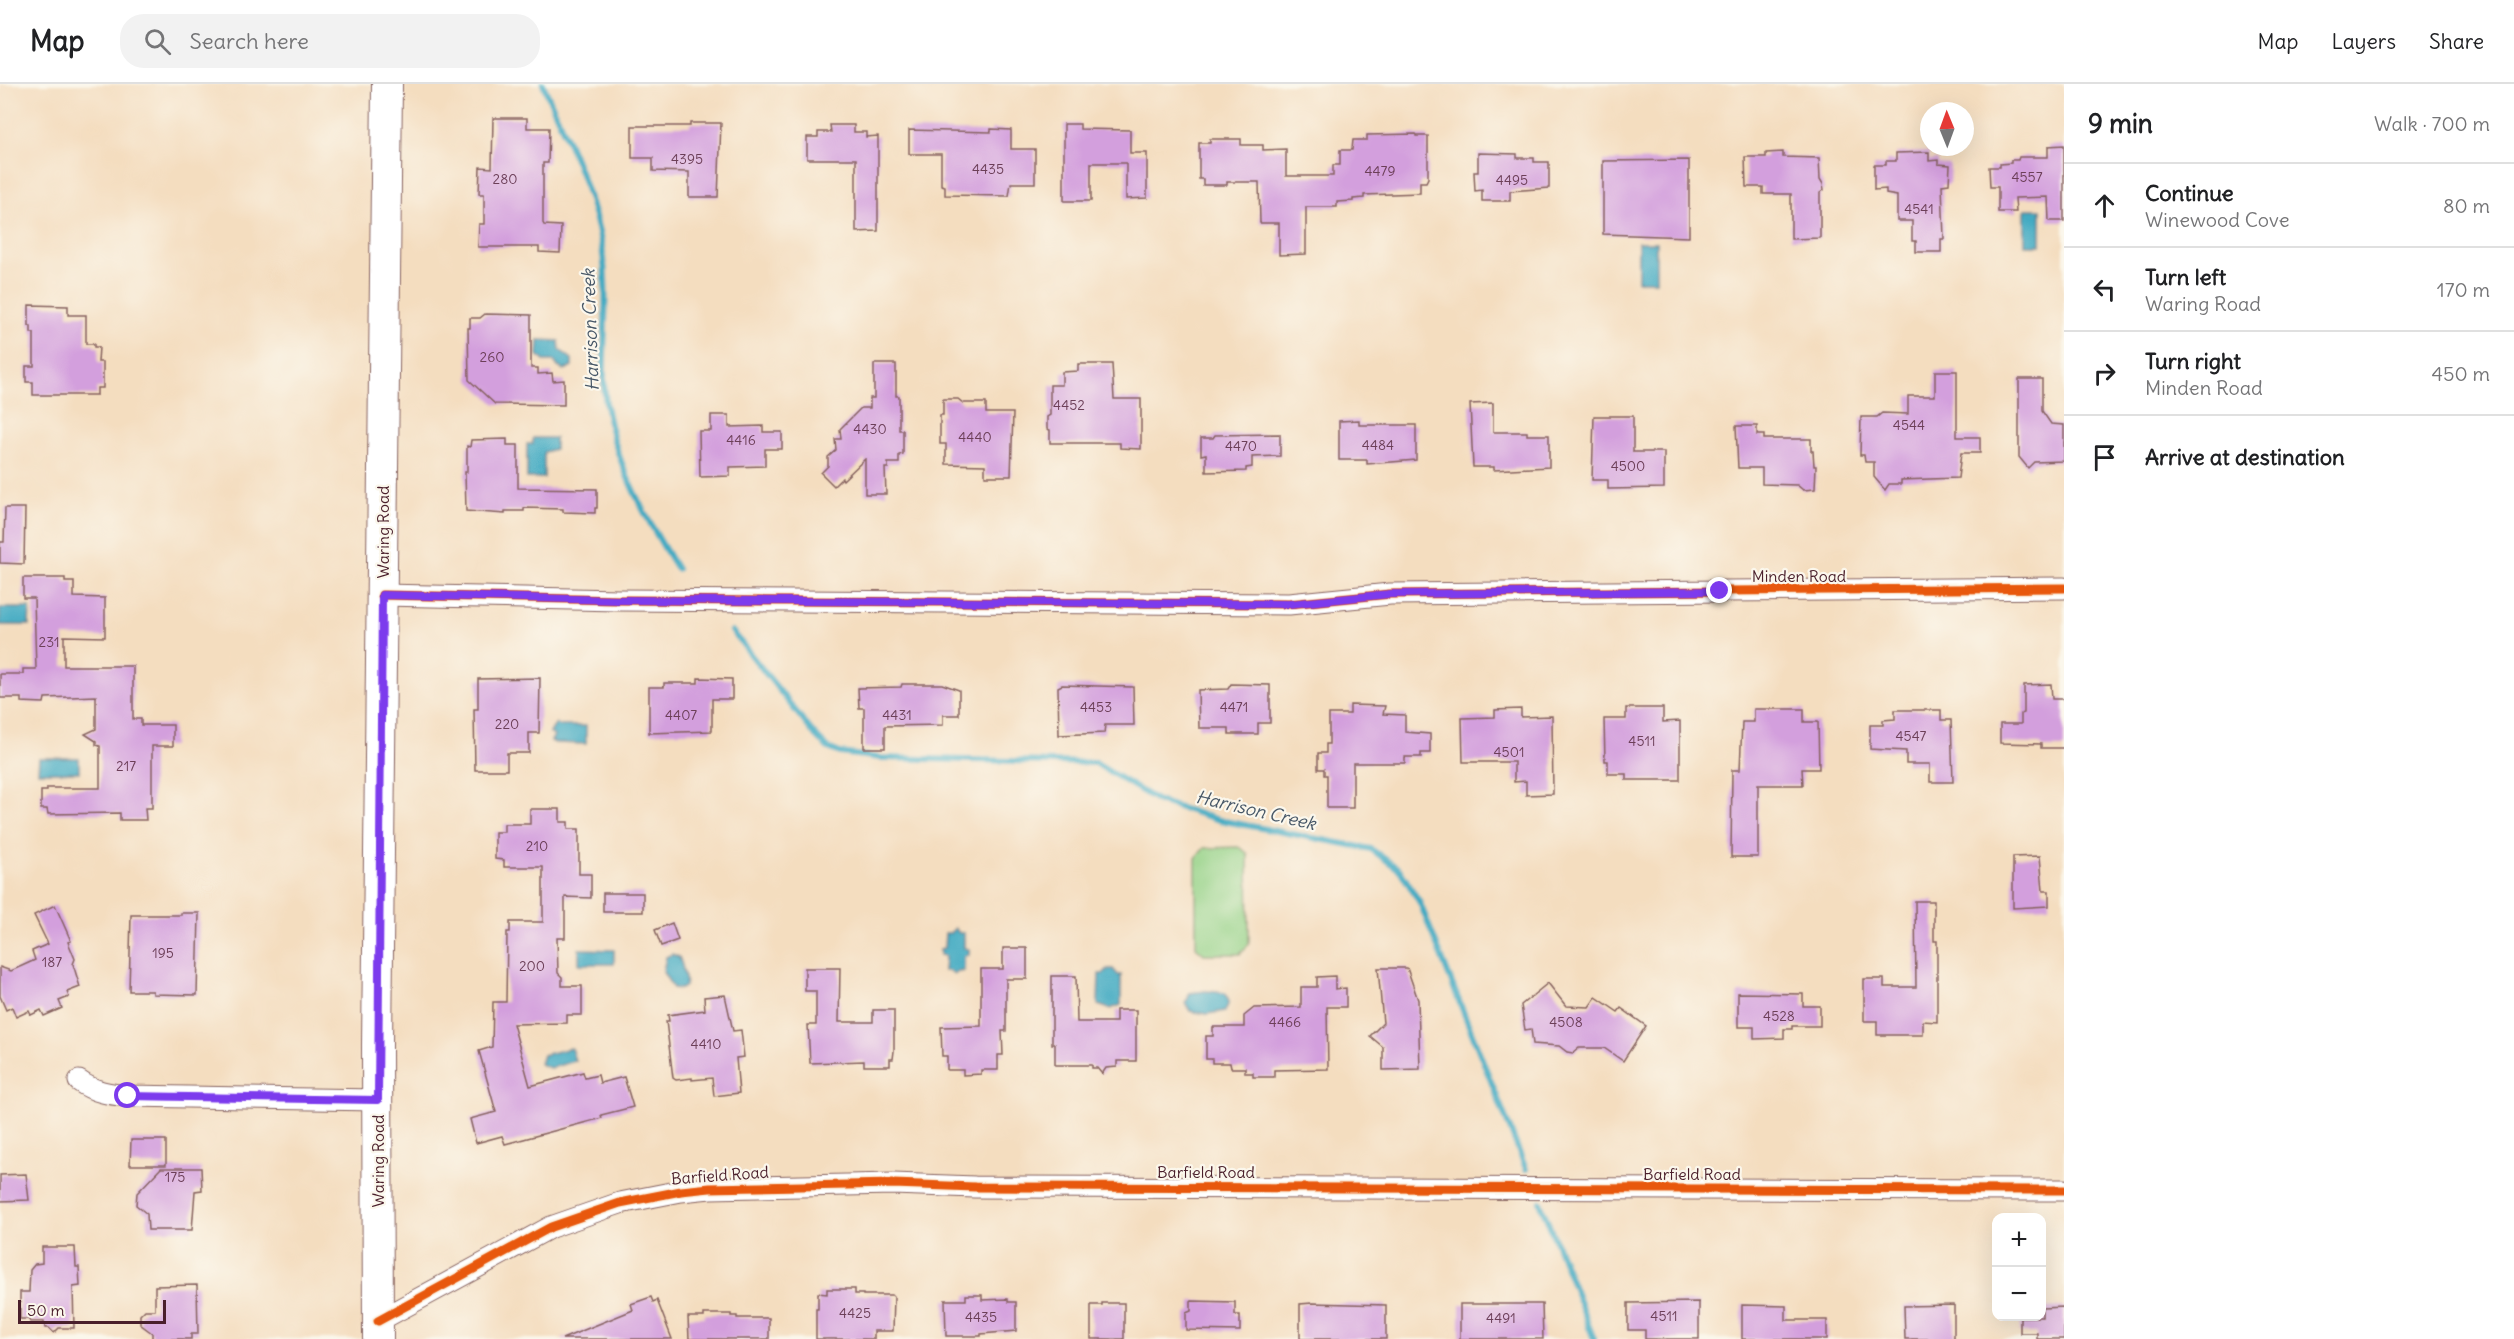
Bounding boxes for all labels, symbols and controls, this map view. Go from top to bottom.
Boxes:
search box [120,14,540,68]
text: Map [30,23,84,59]
icon: search [141,25,174,58]
text: Search here [189,27,309,55]
text: Map [2258,28,2298,55]
text: Layers [2331,28,2396,55]
text: Share [2429,28,2484,55]
north arrow [1920,102,1974,156]
text: 9 min [2088,107,2153,140]
text: Walk · 700 m [2374,111,2490,136]
house number: 4395 [671,150,703,168]
house number: 4435 [972,160,1004,178]
house number: 4479 [1365,162,1395,180]
house number: 4557 [2011,168,2043,186]
house number: 280 [493,170,517,188]
house number: 4495 [1496,171,1528,189]
text: Continue [2145,179,2234,207]
icon: ahead [2088,189,2121,222]
text: 80 m [2443,193,2490,218]
house number: 4541 [1904,200,1934,218]
text: Winewood Cove [2145,207,2289,232]
text: Turn left [2145,263,2226,291]
water label: Harrison Creek [576,267,604,391]
icon: left [2088,273,2121,306]
text: 170 m [2437,277,2490,302]
text: Waring Road [2145,291,2261,316]
text: Turn right [2145,347,2241,375]
house number: 260 [480,348,504,366]
icon: right [2088,357,2121,390]
text: 450 m [2431,361,2490,386]
text: Minden Road [2145,375,2263,400]
house number: 4452 [1053,396,1085,414]
house number: 4544 [1893,416,1925,434]
house number: 4430 [853,420,887,438]
house number: 4440 [958,428,992,446]
house number: 4416 [726,431,756,449]
house number: 4484 [1362,436,1394,454]
house number: 4470 [1225,437,1257,455]
icon: arrive [2088,441,2121,474]
text: Arrive at destination [2145,443,2345,471]
house number: 4500 [1611,457,1645,475]
street label: Waring Road [373,486,393,578]
street label: Minden Road [1752,566,1846,586]
route end [1706,577,1732,603]
house number: 231 [38,633,60,651]
house number: 4453 [1080,698,1112,716]
house number: 4471 [1220,698,1248,716]
house number: 4407 [665,706,697,724]
house number: 4431 [882,706,912,724]
house number: 220 [495,715,519,733]
house number: 4547 [1896,727,1927,745]
house number: 4511 [1628,732,1656,750]
house number: 4501 [1494,743,1524,761]
house number: 217 [116,757,136,775]
water label: Harrison Creek [1194,785,1320,835]
house number: 210 [526,837,548,855]
house number: 195 [152,944,174,962]
house number: 187 [42,953,62,971]
house number: 200 [519,957,545,975]
house number: 4528 [1763,1007,1795,1025]
house number: 4466 [1269,1013,1301,1031]
house number: 4508 [1549,1013,1583,1031]
house number: 4410 [691,1035,721,1053]
route start [114,1082,140,1108]
street label: Waring Road [368,1115,388,1207]
street label: Barfield Road [670,1162,770,1188]
street label: Barfield Road [1157,1162,1255,1182]
street label: Barfield Road [1643,1164,1741,1184]
house number: 175 [165,1168,185,1186]
map controls [1992,1213,2046,1321]
button: + [1992,1213,2046,1267]
button: − [1992,1267,2046,1321]
scale bar [18,1297,166,1324]
text: 50 m [27,1300,65,1320]
house number: 4425 [839,1304,871,1322]
house number: 4511 [1650,1307,1678,1325]
house number: 4435 [965,1308,997,1326]
house number: 4491 [1486,1309,1516,1327]

